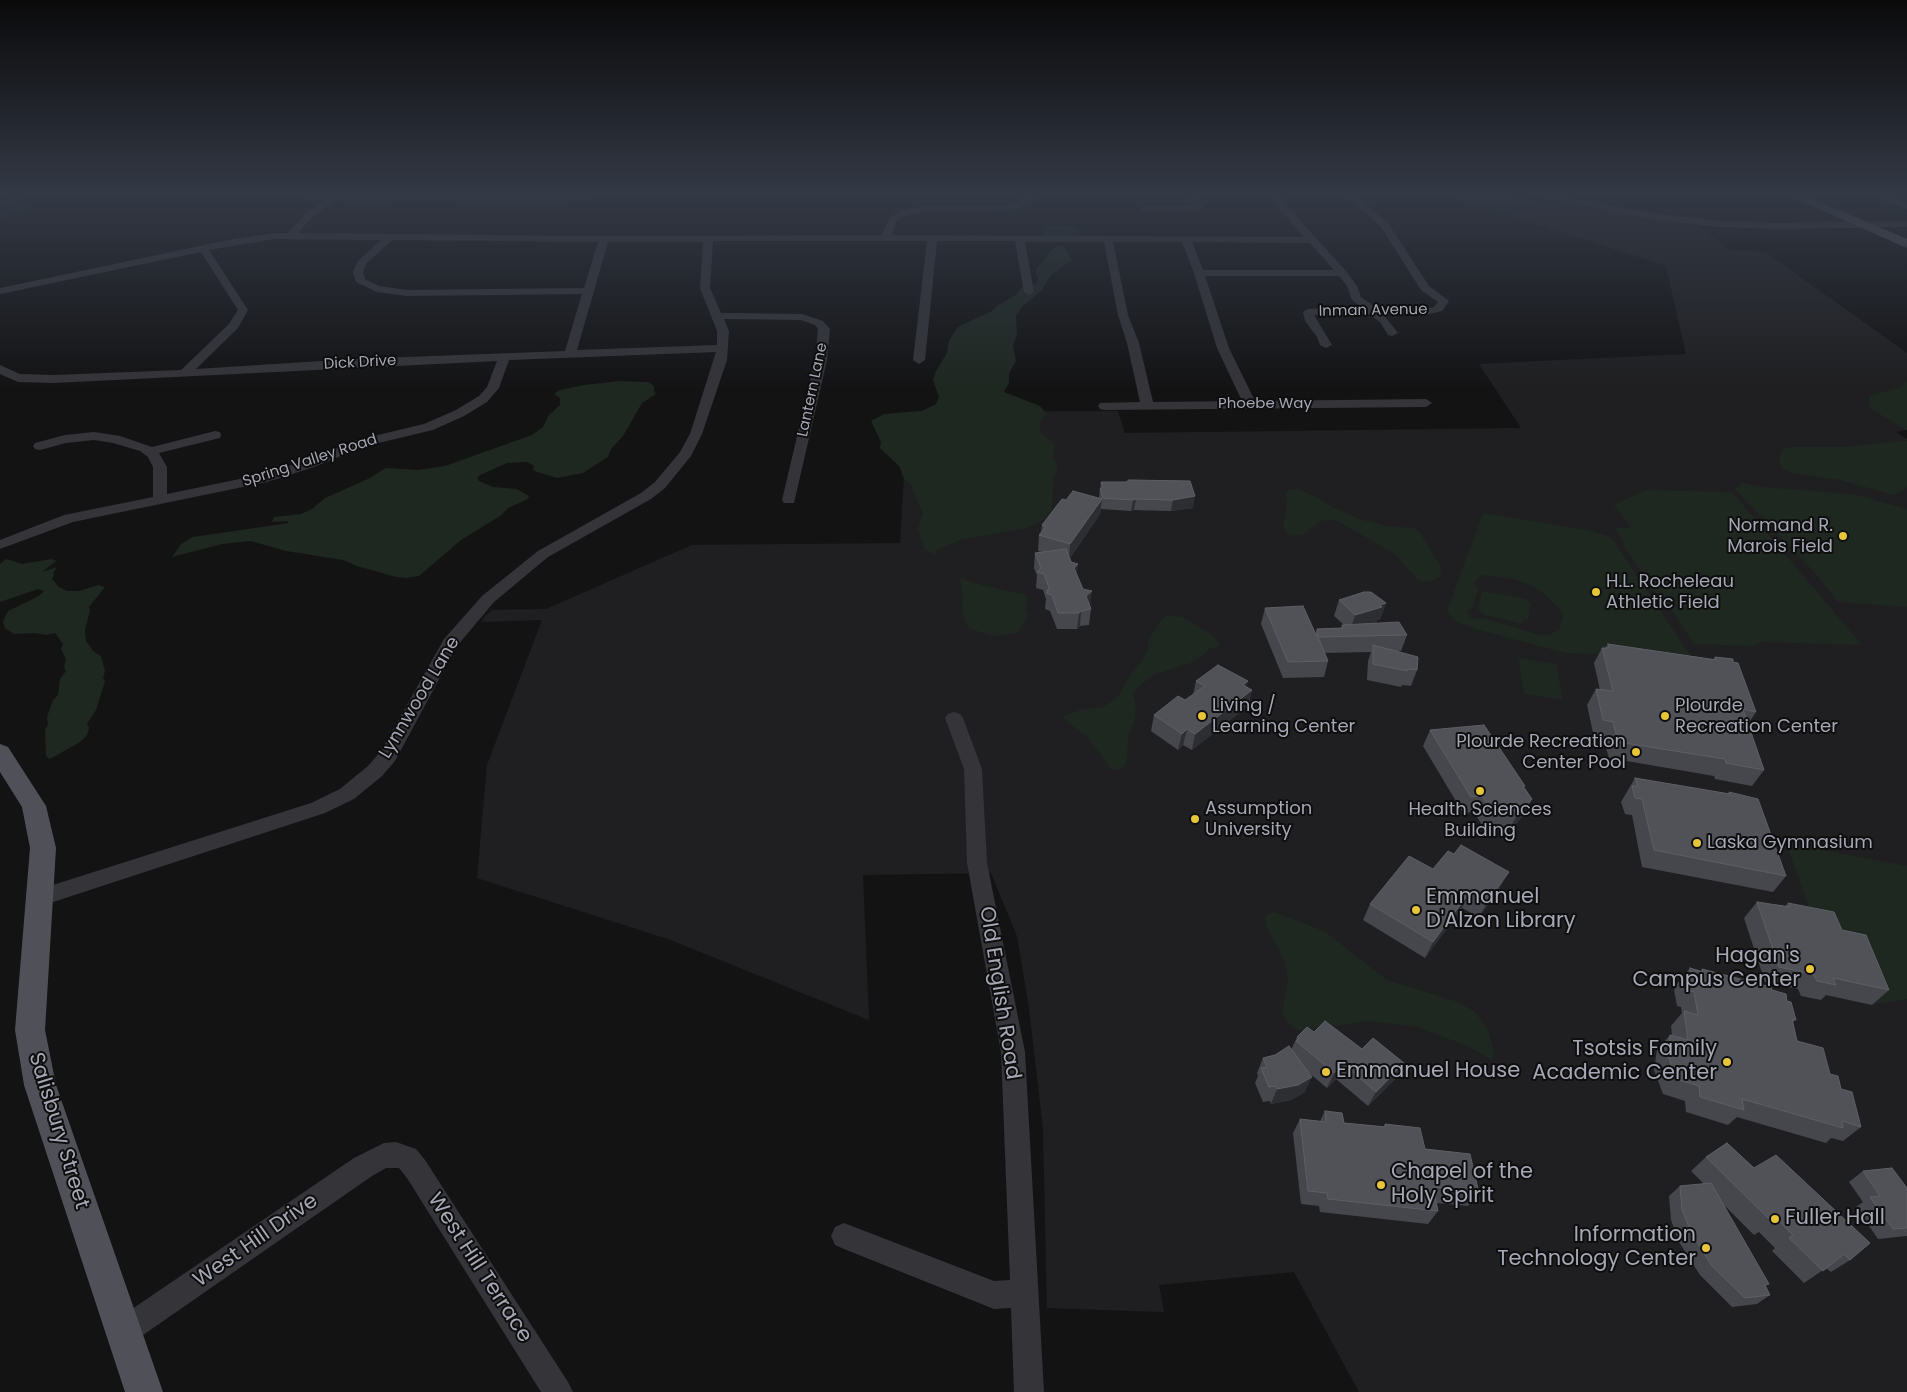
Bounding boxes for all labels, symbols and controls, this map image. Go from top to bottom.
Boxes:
street label: Inman Avenue [1318,301,1428,321]
street label: Lantern Lane [794,341,832,439]
street label: Dick Drive [323,352,397,374]
street label: Phoebe Way [1218,395,1312,413]
street label: Spring Valley Road [240,431,380,491]
place label: Normand R. Marois Field [1727,515,1833,558]
marker: Normand R. Marois Field [1837,530,1849,542]
place label: H.L. Rocheleau Athletic Field [1606,571,1734,614]
marker: H.L. Rocheleau Athletic Field [1590,586,1602,598]
street label: Lynnwood Lane [375,633,465,763]
place label: Living / Learning Center [1212,695,1355,738]
place label: Plourde Recreation Center [1675,695,1838,738]
marker: Living / Learning Center [1196,710,1208,722]
marker: Plourde Recreation Center [1659,710,1671,722]
place label: Plourde Recreation Center Pool [1456,731,1626,774]
marker: Plourde Recreation Center Pool [1630,746,1642,758]
marker: Health Sciences Building [1474,785,1486,797]
place label: Assumption University [1205,798,1312,841]
place label: Health Sciences Building [1408,799,1552,842]
marker: Assumption University [1189,813,1201,825]
place label: Laska Gymnasium [1707,832,1873,854]
marker: Laska Gymnasium [1691,837,1703,849]
place label: Emmanuel D'Alzon Library [1426,885,1576,935]
marker: Emmanuel D'Alzon Library [1410,904,1422,916]
street label: Old English Road [973,905,1025,1081]
place label: Hagan's Campus Center [1633,944,1800,994]
marker: Hagan's Campus Center [1804,963,1816,975]
place label: Tsotsis Family Academic Center [1532,1037,1717,1087]
street label: Salisbury Street [22,1050,94,1212]
marker: Tsotsis Family Academic Center [1721,1056,1733,1068]
place label: Emmanuel House [1336,1059,1520,1085]
marker: Emmanuel House [1320,1066,1332,1078]
place label: Chapel of the Holy Spirit [1391,1160,1533,1210]
marker: Chapel of the Holy Spirit [1375,1179,1387,1191]
street label: West Hill Terrace [421,1188,537,1348]
street label: West Hill Drive [189,1189,323,1293]
place label: Fuller Hall [1785,1206,1885,1232]
marker: Fuller Hall [1769,1213,1781,1225]
place label: Information Technology Center [1497,1223,1696,1273]
marker: Information Technology Center [1700,1242,1712,1254]

